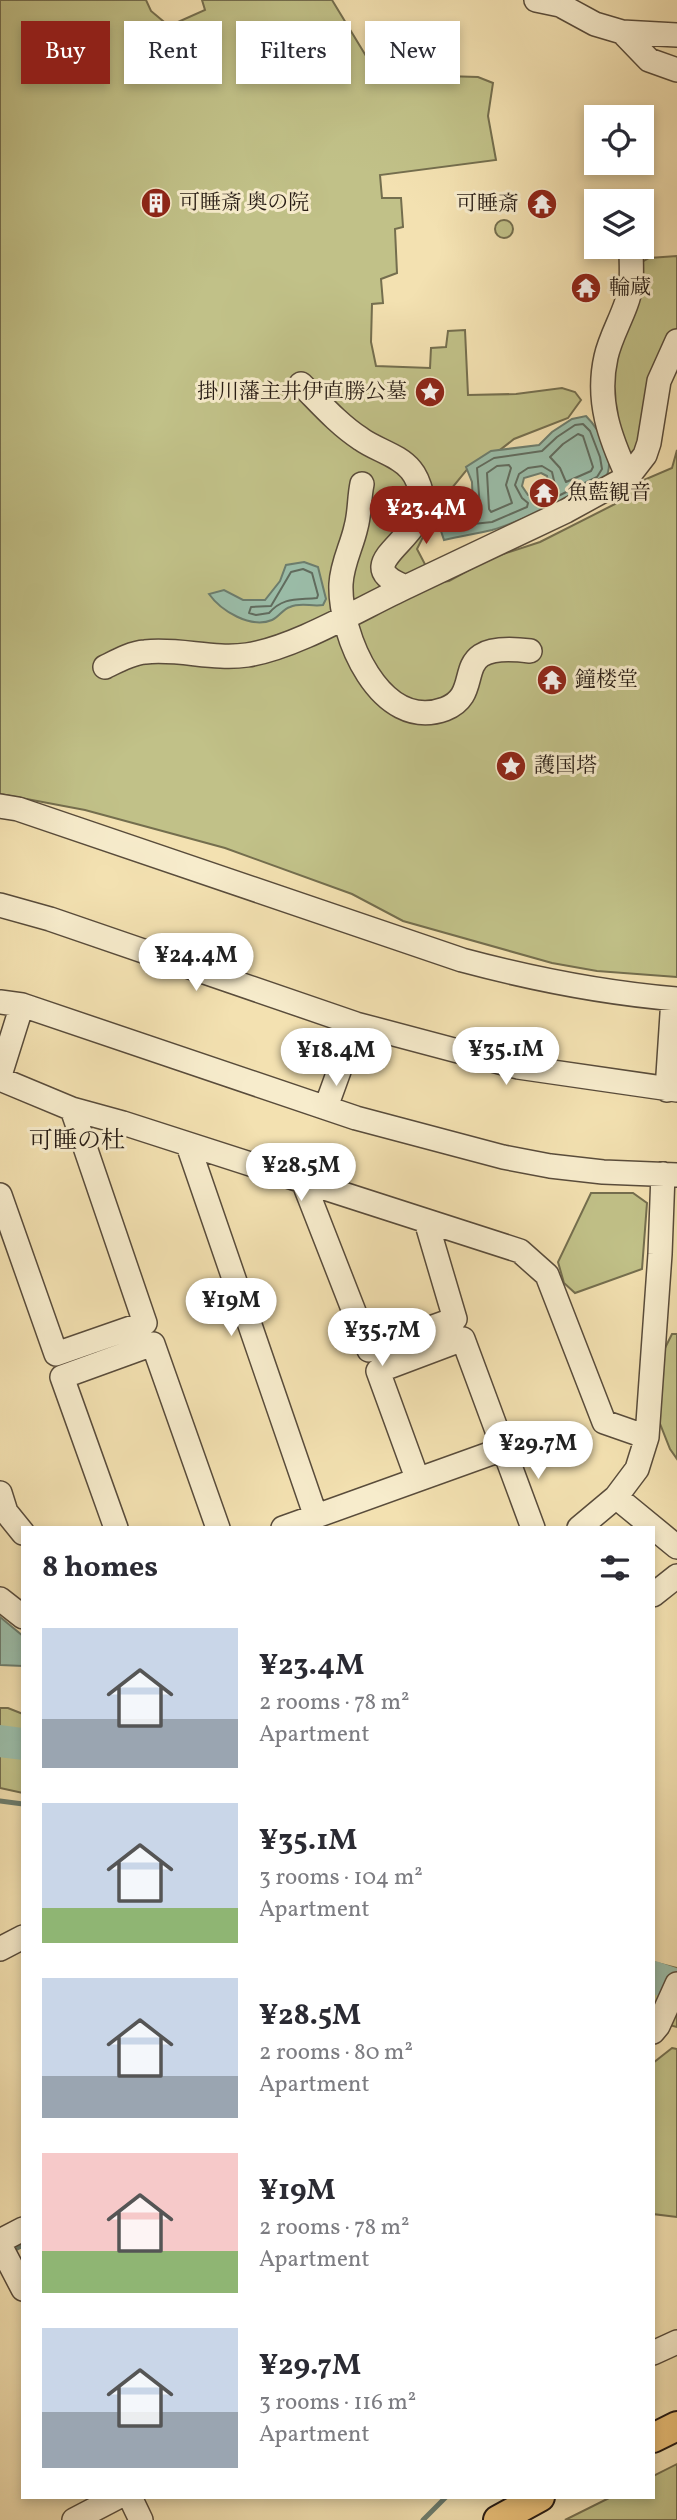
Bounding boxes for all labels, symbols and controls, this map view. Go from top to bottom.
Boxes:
chip: Buy [21,21,110,84]
chip: Rent [124,21,222,84]
chip: Filters [236,21,351,84]
chip: New [365,21,460,84]
map controls [584,105,654,259]
button: locate [584,105,654,175]
building icon: 可睡斎 奥の院 [139,186,173,220]
temple icon: 可睡斎 [525,187,559,221]
place label: 可睡斎 奥の院 [179,189,309,218]
button: layers [584,189,654,259]
place label: 可睡斎 [456,190,519,219]
temple icon: 輪蔵 [569,271,603,305]
place label: 輪蔵 [609,274,651,303]
place icon: 掛川藩主井伊直勝公墓 [413,375,447,409]
place label: 掛川藩主井伊直勝公墓 [197,378,407,407]
temple icon: 魚藍観音 [527,476,561,510]
place label: 魚藍観音 [567,479,651,508]
pin: ¥23.4M [369,486,483,546]
text: ¥23.4M [386,493,466,525]
temple icon: 鐘楼堂 [535,663,569,697]
place label: 鐘楼堂 [575,666,638,695]
place icon: 護国塔 [494,749,528,783]
place label: 護国塔 [534,752,597,781]
pin: ¥24.4M [139,934,253,993]
text: ¥24.4M [155,940,237,972]
pin: ¥18.4M [279,1028,393,1088]
pin: ¥35.1M [449,1028,563,1087]
text: ¥35.1M [468,1034,544,1066]
text: ¥18.4M [297,1035,375,1067]
district label: 可睡の杜 [29,1125,125,1159]
pin: ¥28.5M [244,1144,358,1203]
text: ¥28.5M [262,1150,340,1182]
pin: ¥19M [190,1278,272,1338]
text: ¥19M [202,1285,260,1317]
pin: ¥35.7M [325,1308,439,1368]
text: ¥35.7M [344,1315,420,1347]
pin: ¥29.7M [481,1422,595,1481]
text: ¥29.7M [499,1428,577,1460]
text: 8 homes [42,1547,158,1589]
icon: filters [596,1549,634,1587]
text: ¥23.4M [259,1645,364,1687]
icon: home [98,1656,182,1740]
text: 2 rooms · 78 m² [259,1687,410,1719]
text: Apartment [259,1719,370,1751]
text: ¥35.1M [259,1820,357,1862]
icon: home [98,1831,182,1915]
text: 3 rooms · 104 m² [259,1862,423,1894]
text: Apartment [259,1894,370,1926]
text: ¥28.5M [259,1995,361,2037]
icon: home [98,2006,182,2090]
text: 2 rooms · 80 m² [259,2037,413,2069]
text: Apartment [259,2069,370,2101]
text: ¥19M [259,2170,336,2212]
icon: home [98,2181,182,2265]
text: 2 rooms · 78 m² [259,2212,410,2244]
text: Apartment [259,2244,370,2276]
text: ¥29.7M [259,2345,361,2387]
icon: home [98,2356,182,2440]
text: 3 rooms · 116 m² [259,2387,416,2419]
text: Apartment [259,2419,370,2451]

